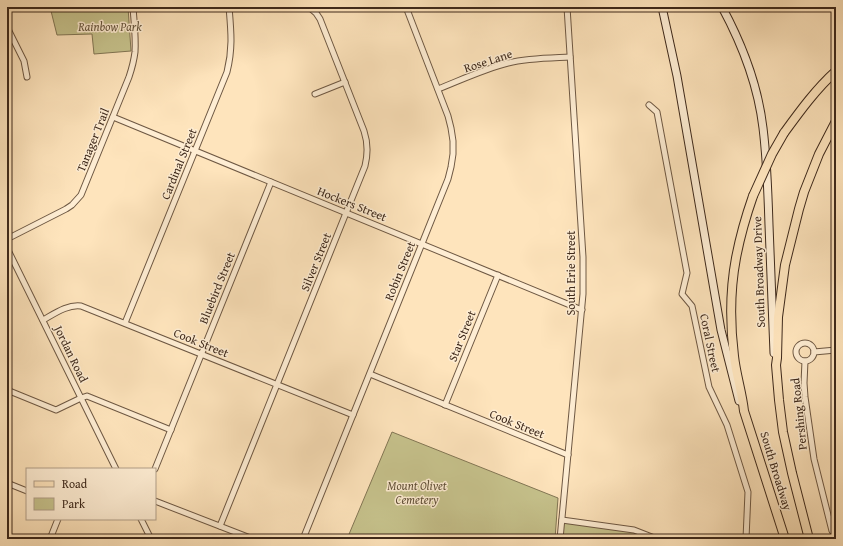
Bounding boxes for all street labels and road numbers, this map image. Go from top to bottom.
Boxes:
street label: Rose Lane [461,45,515,76]
street label: Tanager Trail [72,105,113,174]
street label: Cardinal Street [156,125,201,202]
street label: Hockers Street [315,182,390,225]
street label: South Broadway Drive [748,216,769,328]
street label: Silver Street [296,229,335,294]
street label: South Erie Street [562,230,579,316]
street label: Robin Street [380,238,419,303]
street label: Bluebird Street [194,249,239,326]
street label: Star Street [444,307,480,364]
street label: Coral Street [696,312,725,375]
street label: Jordan Road [49,321,93,386]
street label: Cook Street [171,324,232,362]
street label: Pershing Road [786,377,811,451]
street label: Cook Street [487,405,548,443]
street label: South Broadway [756,429,797,512]

